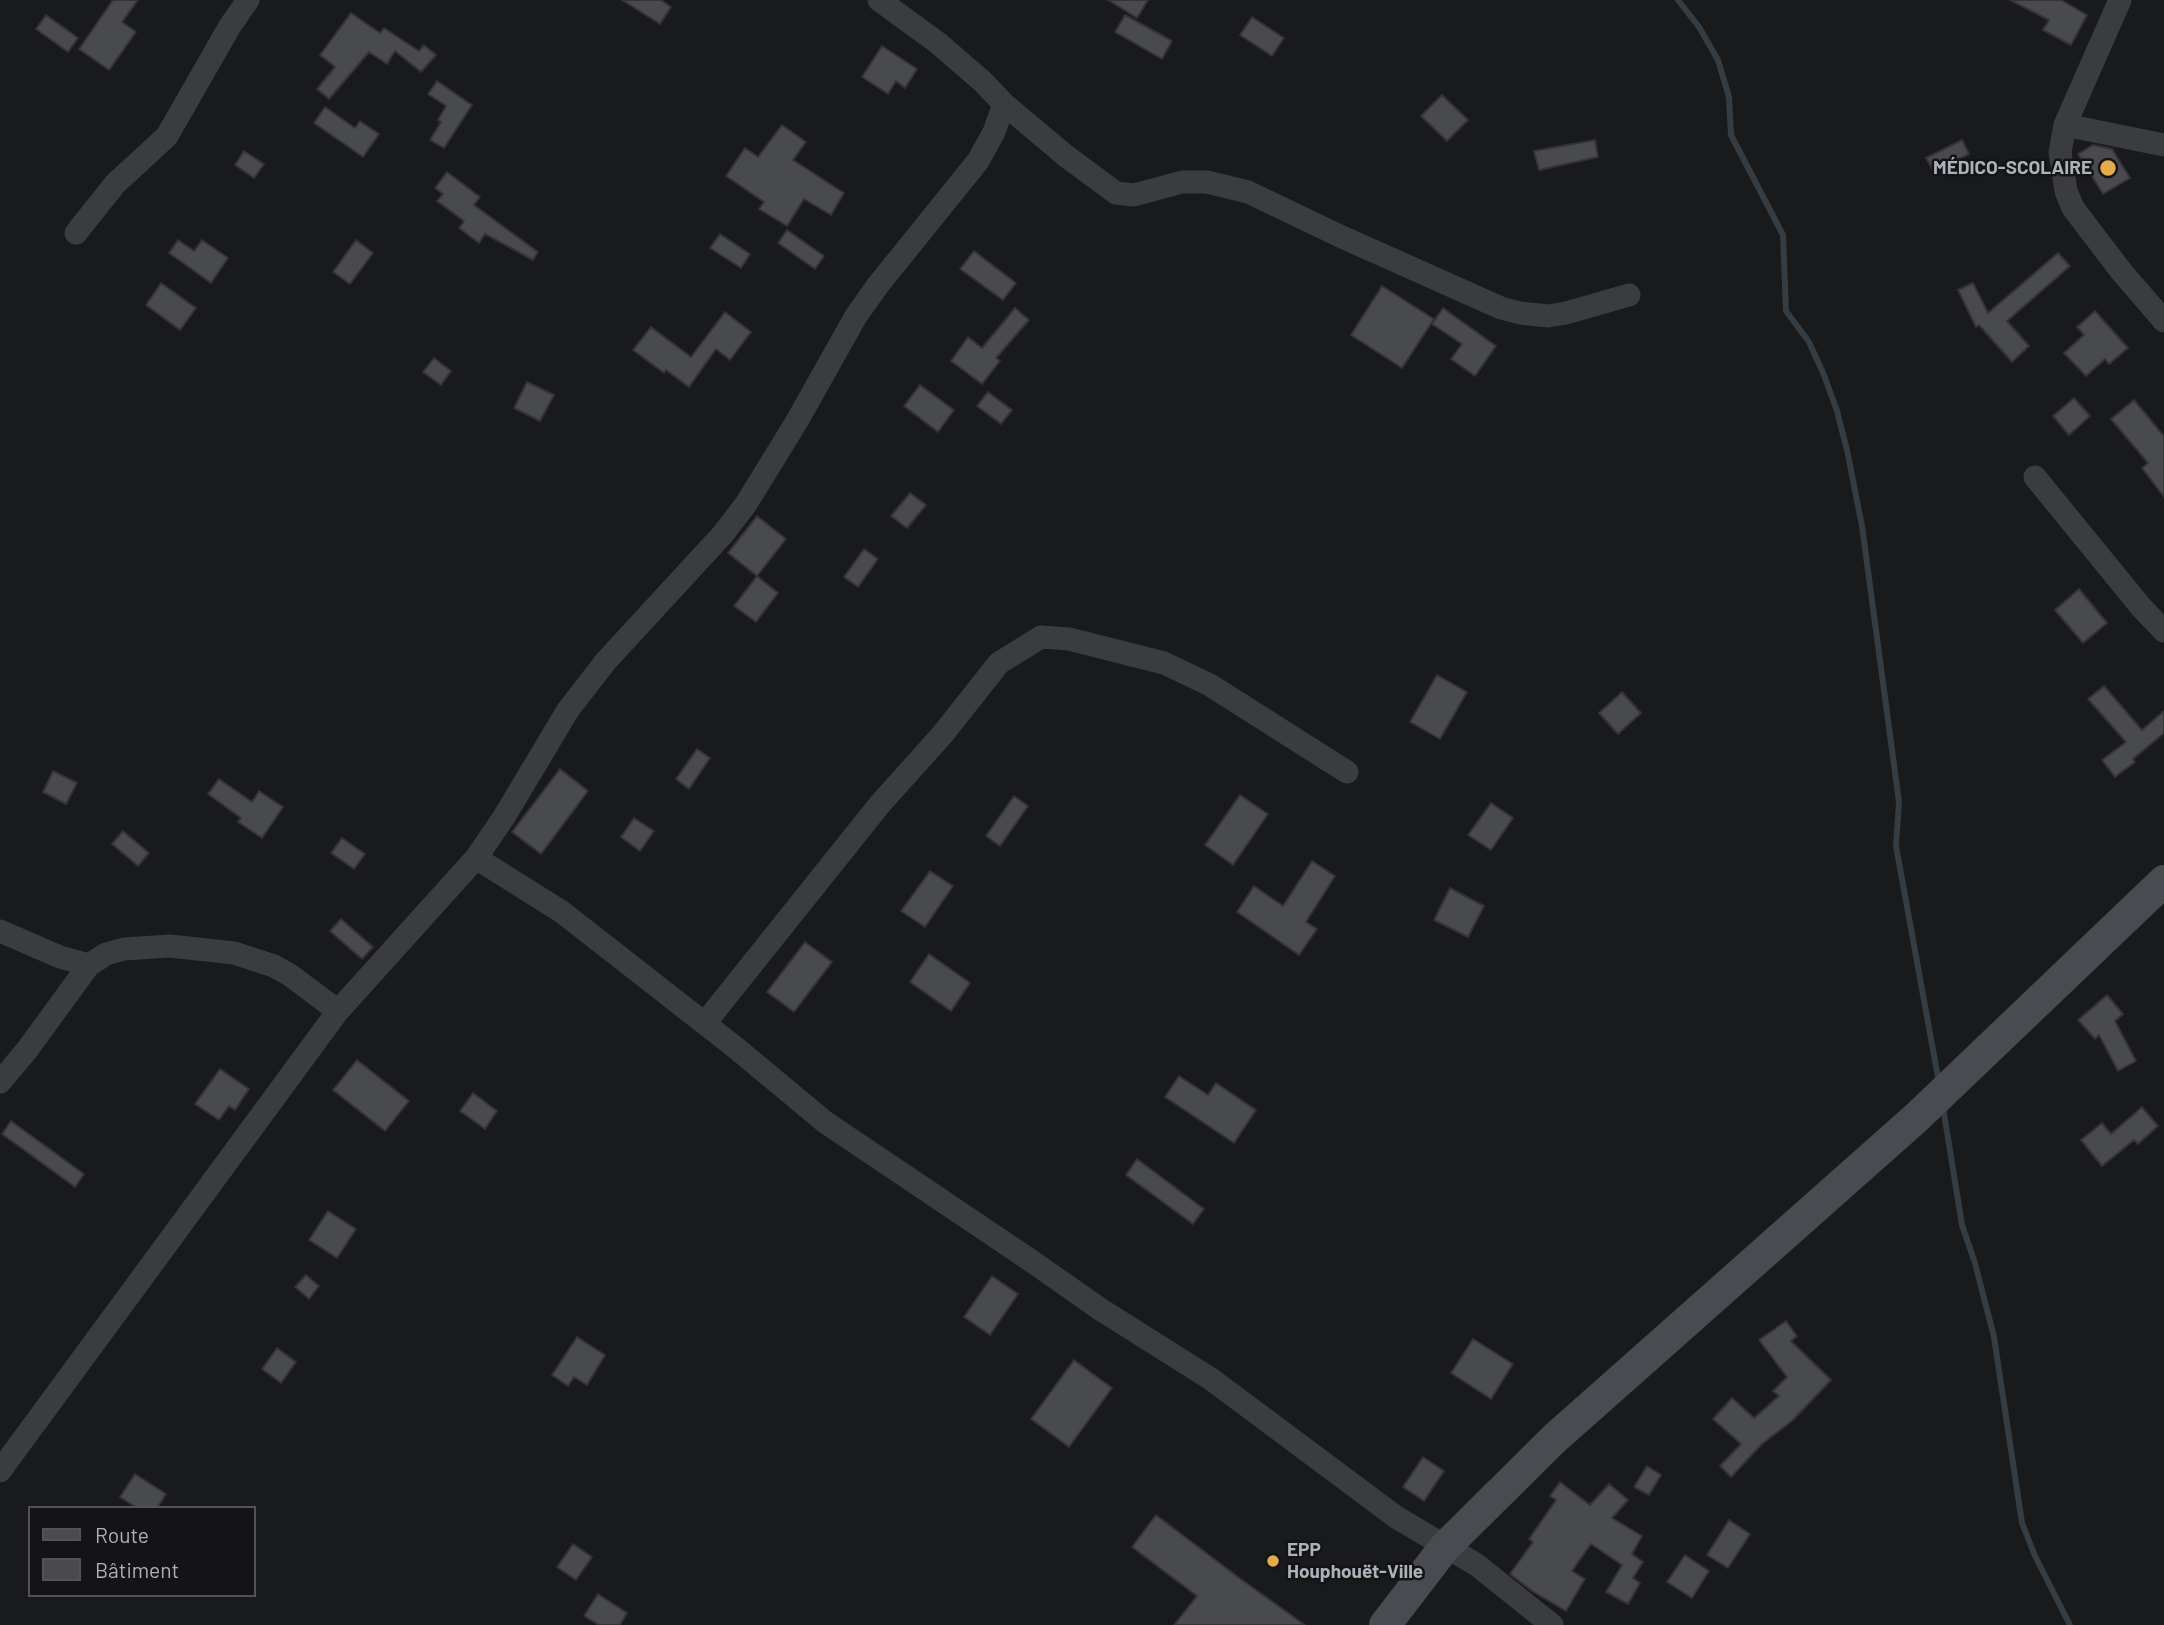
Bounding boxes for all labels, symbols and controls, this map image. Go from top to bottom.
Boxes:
place label: MÉDICO-SCOLAIRE [1933,157,2092,179]
marker: MÉDICO-SCOLAIRE [2098,158,2118,178]
legend [28,1506,256,1597]
text: Route [95,1522,149,1547]
place label: EPP Houphouët-Ville [1287,1539,1423,1583]
marker: EPP Houphouët-Ville [1265,1553,1281,1569]
text: Bâtiment [95,1557,179,1582]

